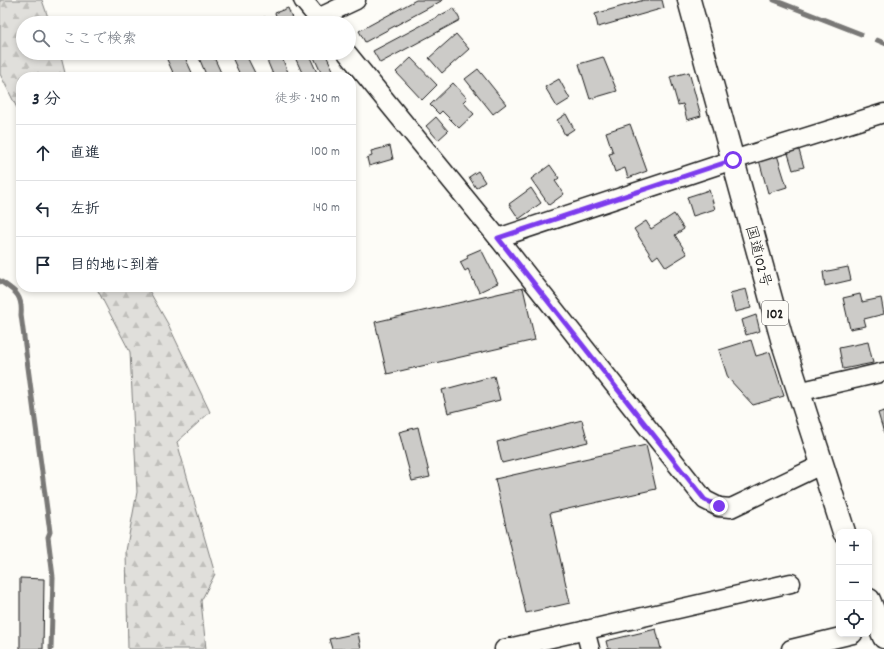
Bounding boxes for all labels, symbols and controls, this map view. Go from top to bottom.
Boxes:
search box [16,16,356,60]
icon: search [30,27,52,49]
text: ここで検索 [62,29,137,51]
text: 3 分 [32,89,60,113]
text: 徒歩 · 240 m [275,90,340,109]
icon: ahead [32,142,54,164]
text: 直進 [70,143,100,165]
text: 100 m [311,143,340,162]
route start [724,151,742,169]
icon: left [32,198,54,220]
text: 左折 [70,199,100,221]
text: 140 m [313,199,340,218]
street label: 国道102号 [738,223,776,290]
icon: arrive [32,254,54,276]
text: 目的地に到着 [70,255,160,277]
road number: 102 [762,301,788,325]
route end [710,497,728,515]
map controls [836,529,872,637]
button: + [836,529,872,565]
button: − [836,565,872,601]
button: locate [836,601,872,637]

